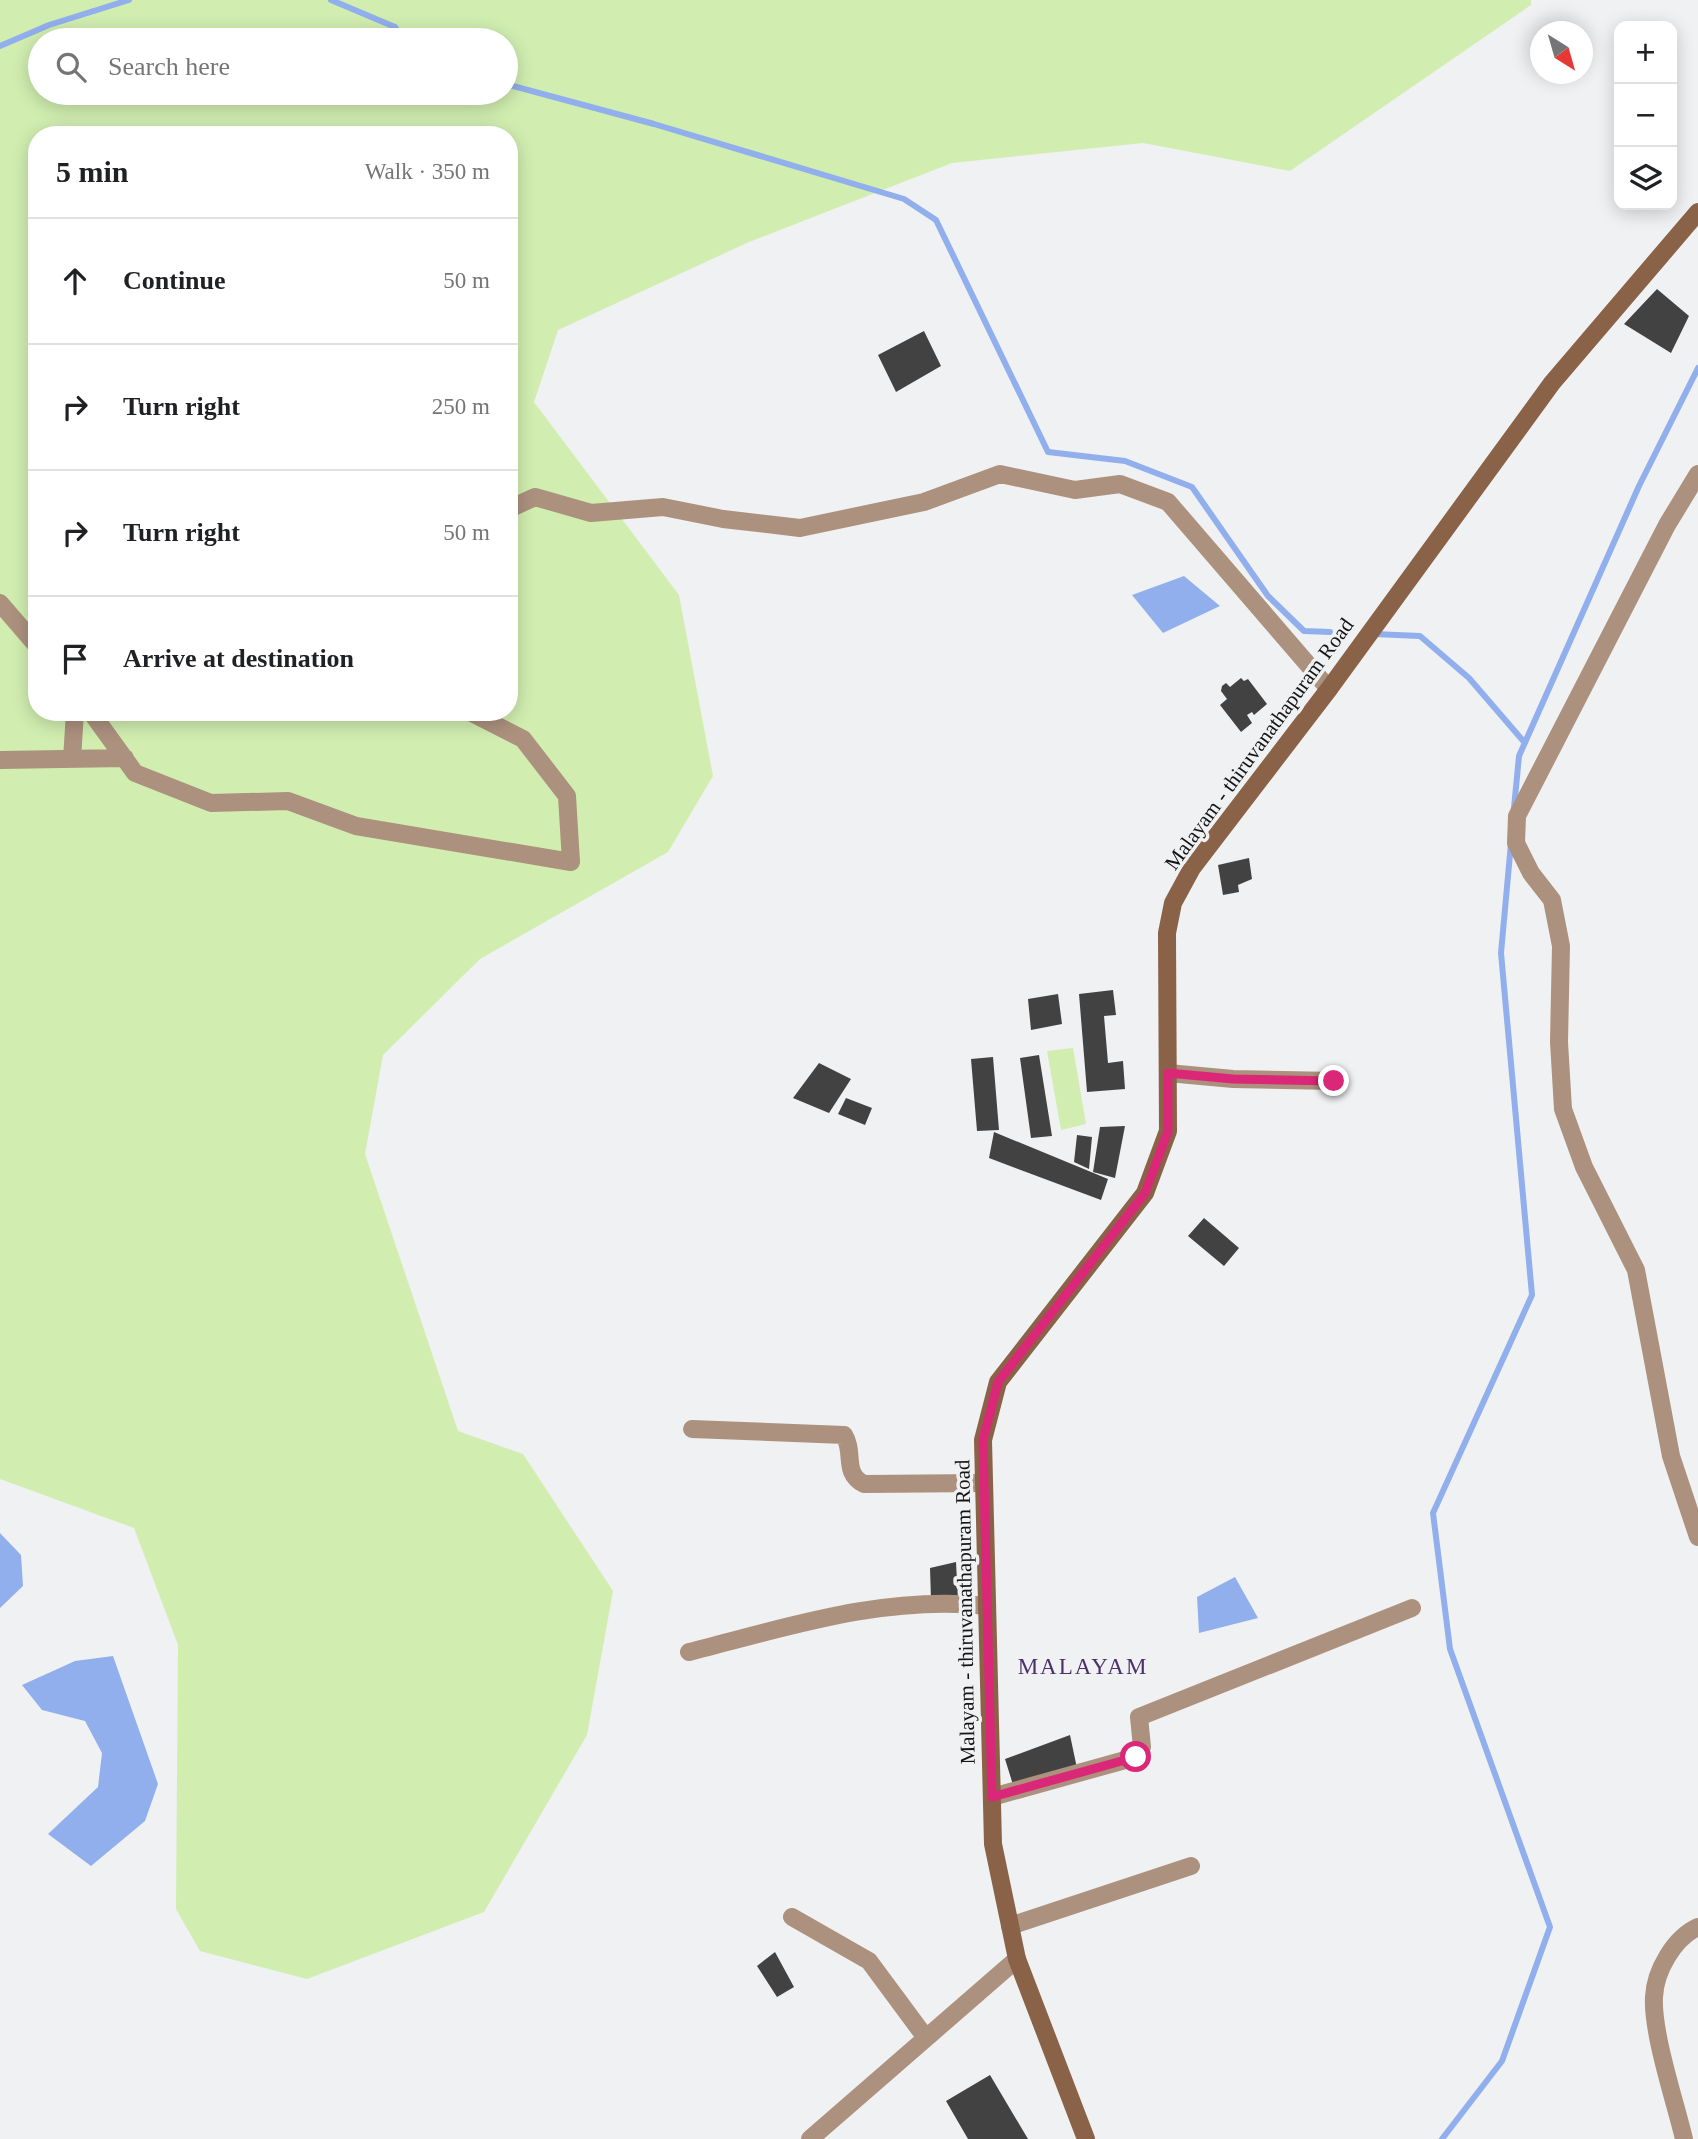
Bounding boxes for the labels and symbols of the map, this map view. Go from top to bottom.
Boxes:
north arrow [1530,21,1593,84]
street label: Malayam - thiruvanathapuram Road [1160,613,1359,874]
route end [1318,1065,1349,1096]
street label: Malayam - thiruvanathapuram Road [950,1459,980,1765]
district label: MALAYAM [1018,1654,1148,1679]
route start [1120,1741,1151,1772]

